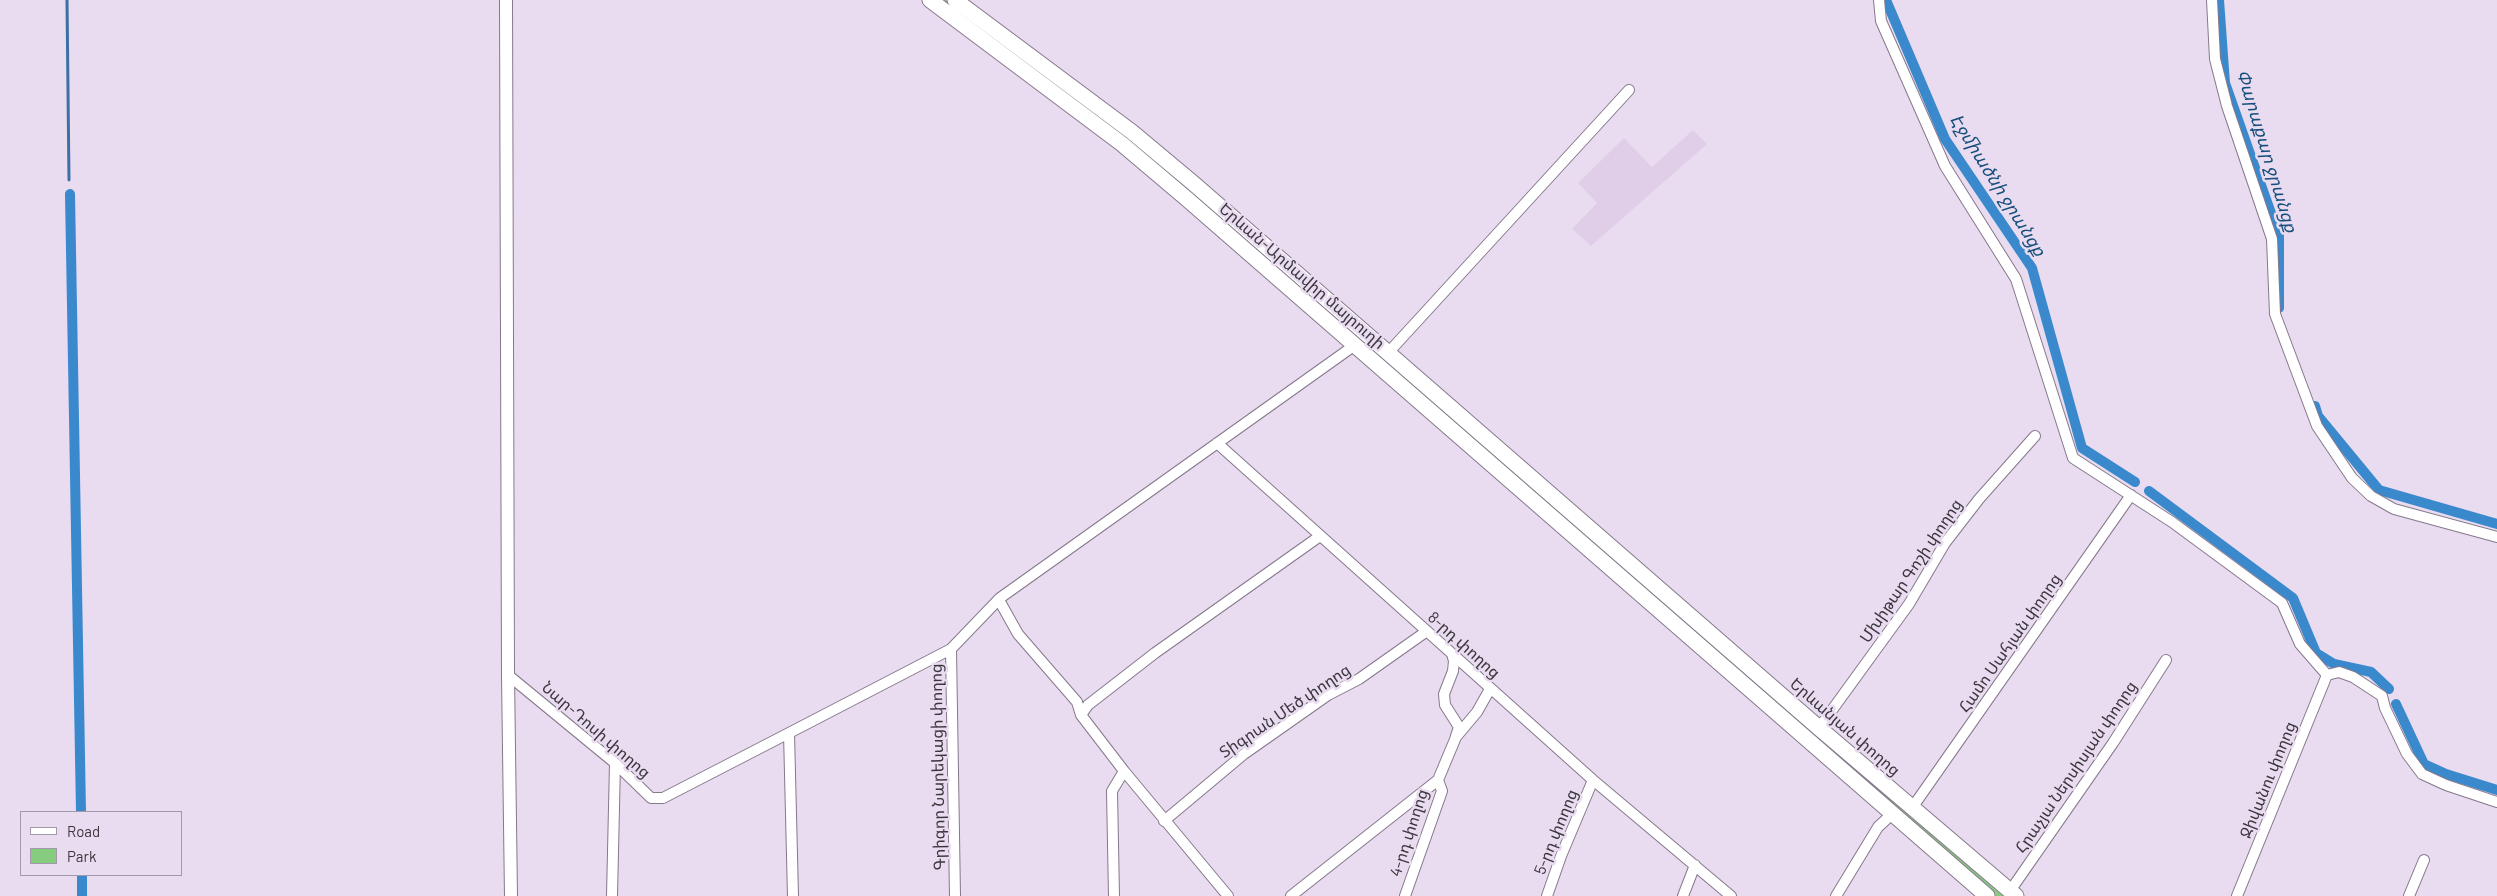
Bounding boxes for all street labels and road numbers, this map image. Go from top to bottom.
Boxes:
street label: Երևան-Արմավիր մայրուղի [1215,199,1389,353]
street label: Մխիթար Գոշի փողոց [1856,496,1966,646]
street label: Համո Սահյան փողոց [1955,570,2065,716]
street label: 8-րդ փողոց [1424,608,1504,682]
street label: Տիգրան Մեծ փողոց [1216,660,1354,762]
street label: Գրիգոր Նարեկացի փողոց [927,663,949,871]
street label: Երևանյան փողոց [1786,674,1904,780]
street label: Հրաչյա Ներսիսյան փողոց [2011,677,2141,857]
street label: Նար-Դոսի փողոց [538,678,654,782]
street label: Ջիվանու փողոց [2236,719,2300,841]
street label: 4-րդ փողոց [1386,787,1432,879]
street label: 5-րդ փողոց [1530,787,1582,877]

